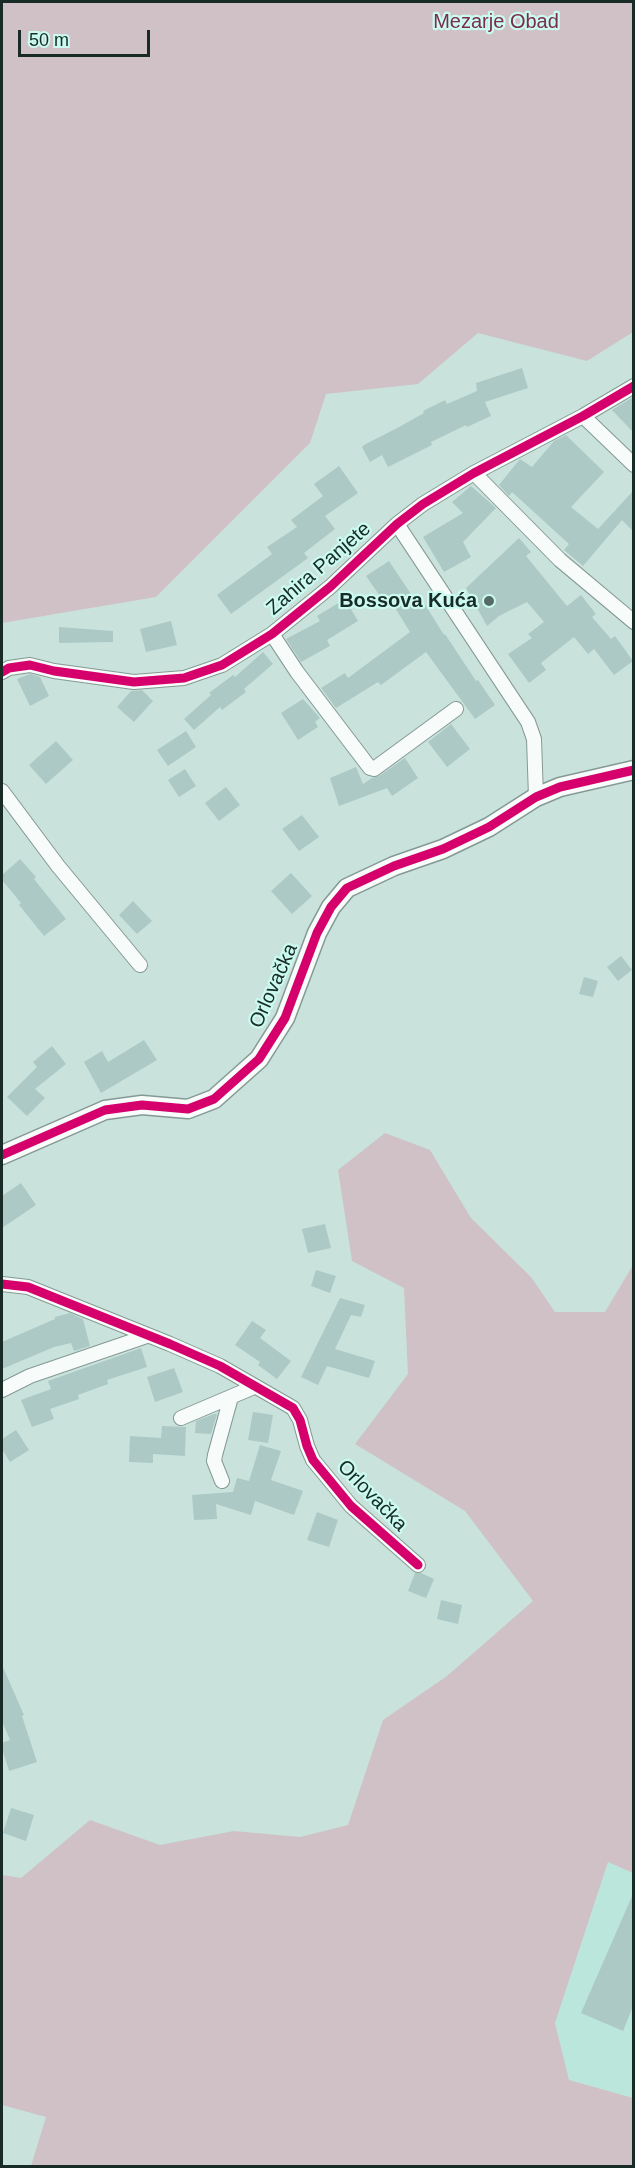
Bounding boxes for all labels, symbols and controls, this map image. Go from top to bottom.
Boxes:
park label: Mezarje Obad [433,10,559,34]
scale bar [21,18,153,56]
text: 50 m [29,30,69,50]
street label: Zahira Panjete [262,517,376,621]
place label: Bossova Kuća [339,589,477,613]
marker: Bossova Kuća [482,594,496,608]
street label: Orlovačka [245,940,303,1032]
street label: Orlovačka [332,1455,412,1537]

